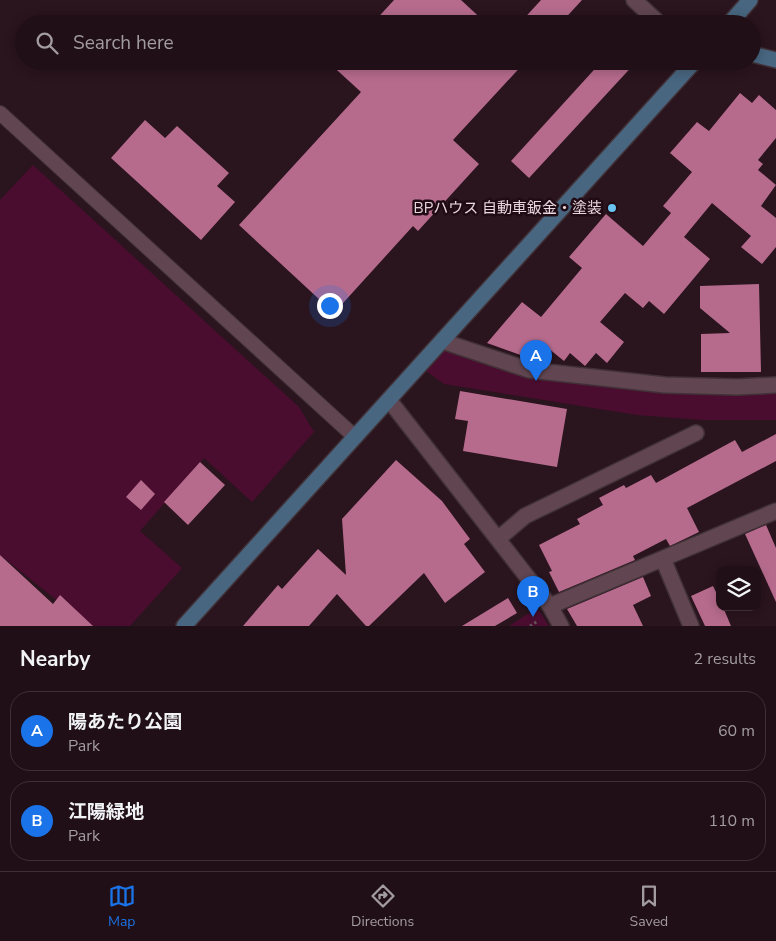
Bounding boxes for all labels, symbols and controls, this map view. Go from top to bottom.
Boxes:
search box [15,15,761,70]
icon: search [33,29,61,57]
text: Search here [73,30,174,56]
place label: BPハウス 自動車鈑金・塗装 [414,198,602,218]
marker: BPハウス 自動車鈑金・塗装 [606,202,618,214]
your location [317,293,343,319]
pin: A [520,340,552,381]
map controls [716,566,761,611]
button: layers [716,566,761,611]
pin: B [517,576,549,617]
text: Nearby [20,645,90,673]
text: 2 results [694,648,756,670]
text: 陽あたり公園 [68,709,182,735]
text: A [31,720,43,742]
text: 60 m [718,720,755,742]
text: Park [68,735,100,757]
text: 江陽緑地 [68,799,144,825]
text: B [31,810,43,832]
text: 110 m [708,810,755,832]
text: Park [68,825,100,847]
tab: Map [108,882,136,931]
tab: Directions [351,882,414,931]
tab: Saved [630,882,668,931]

